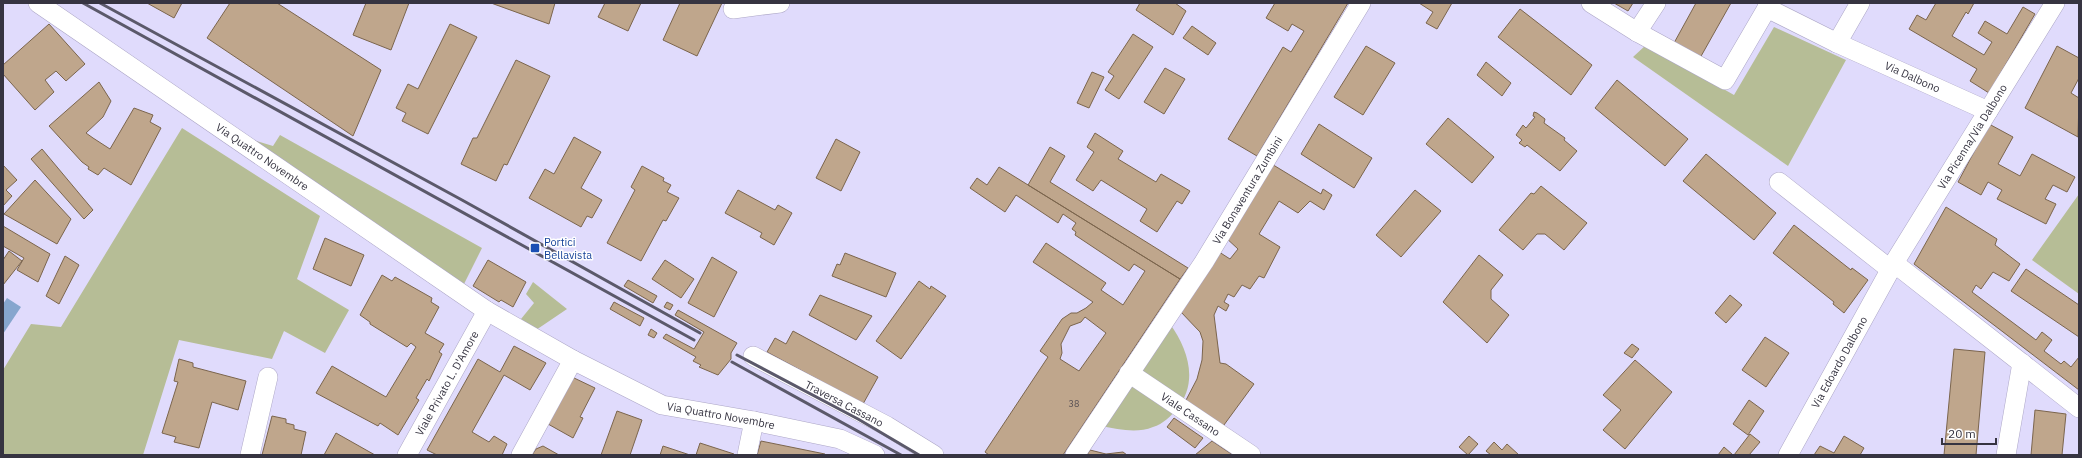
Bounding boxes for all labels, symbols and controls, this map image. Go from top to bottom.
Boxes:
street label: Via Dalbono [1883,58,1942,96]
street label: Via Picenna/Via Dalbono [1934,81,2010,192]
street label: Via Quattro Novembre [213,120,311,194]
street label: Via Bonaventura Zumbini [1209,134,1286,247]
place label: Portici Bellavista [544,235,592,262]
marker: Portici Bellavista [529,242,541,254]
street label: Via Edoardo Dalbono [1808,314,1870,411]
street label: Viale Privato L. D'Amore [412,328,482,438]
street label: Traversa Cassano [803,377,886,430]
street label: Viale Cassano [1158,389,1223,439]
house number: 38 [1069,398,1079,409]
street label: Via Quattro Novembre [666,399,776,432]
scale bar [1942,420,1996,446]
text: 20 m [1948,426,1976,441]

